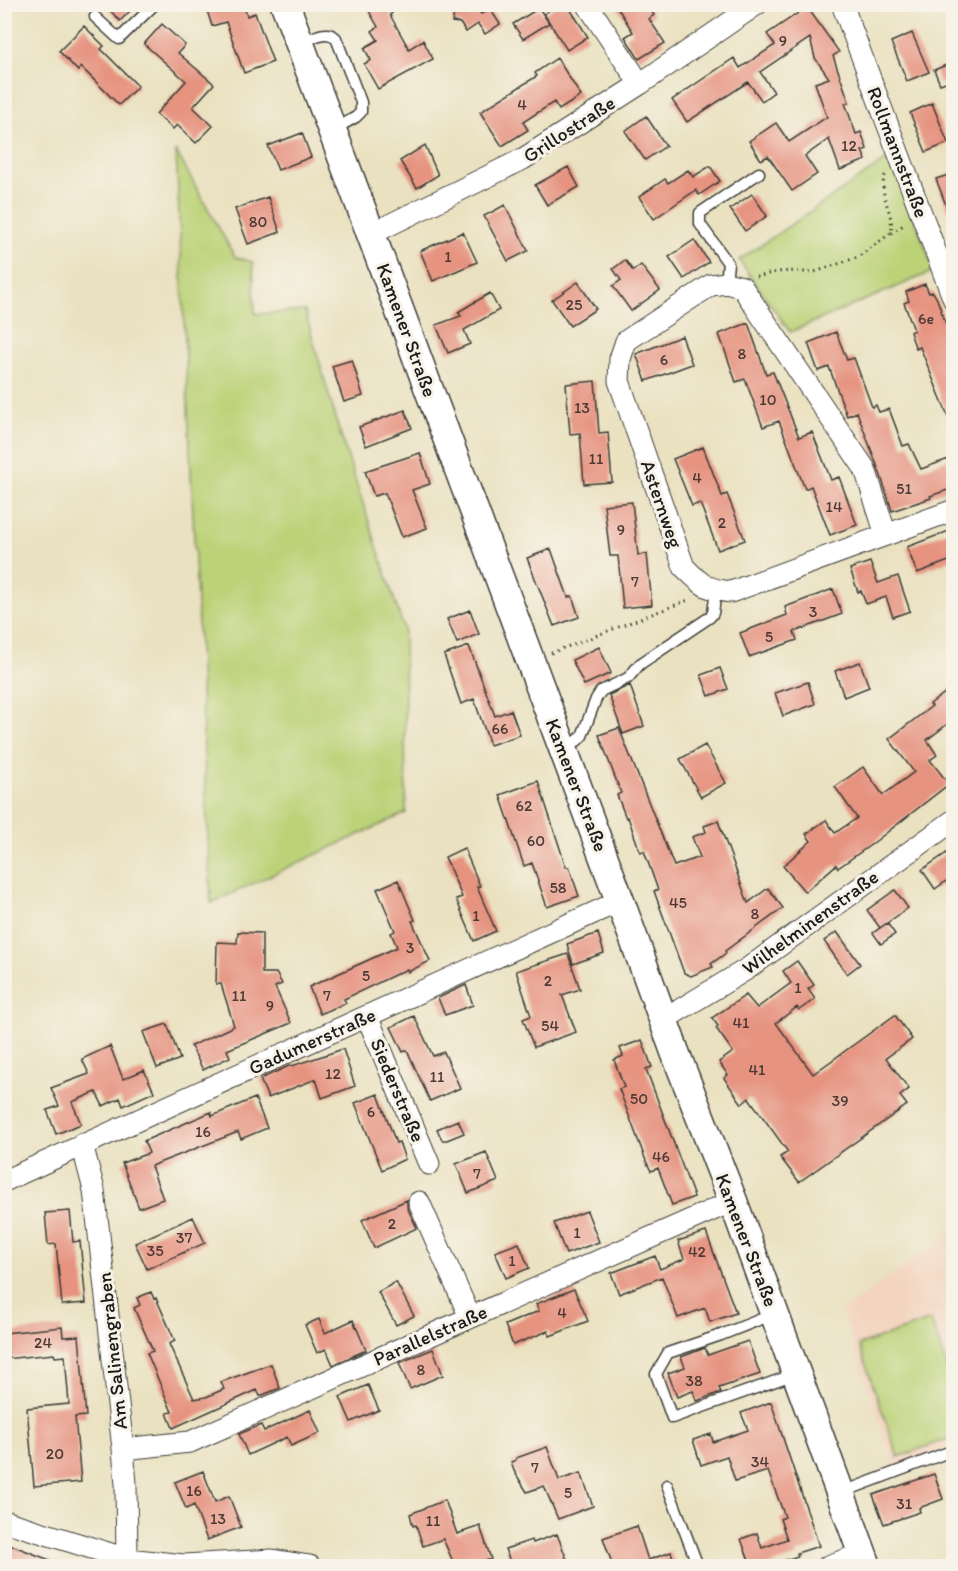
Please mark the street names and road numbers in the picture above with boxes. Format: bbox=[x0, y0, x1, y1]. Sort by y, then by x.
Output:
street label: Rollmannstraße bbox=[862, 83, 934, 221]
street label: Grillostraße bbox=[518, 90, 620, 168]
street label: Kamener Straße bbox=[372, 260, 442, 400]
street label: Asternweg bbox=[636, 457, 688, 552]
street label: Kamener Straße bbox=[541, 715, 613, 855]
street label: Wilhelminenstraße bbox=[737, 864, 883, 980]
street label: Gadumerstraße bbox=[245, 1002, 379, 1080]
street label: Siederstraße bbox=[365, 1035, 431, 1145]
street label: Kamener Straße bbox=[711, 1170, 783, 1310]
street label: Am Salinengraben bbox=[92, 1271, 132, 1431]
street label: Parallelstraße bbox=[369, 1299, 491, 1371]

